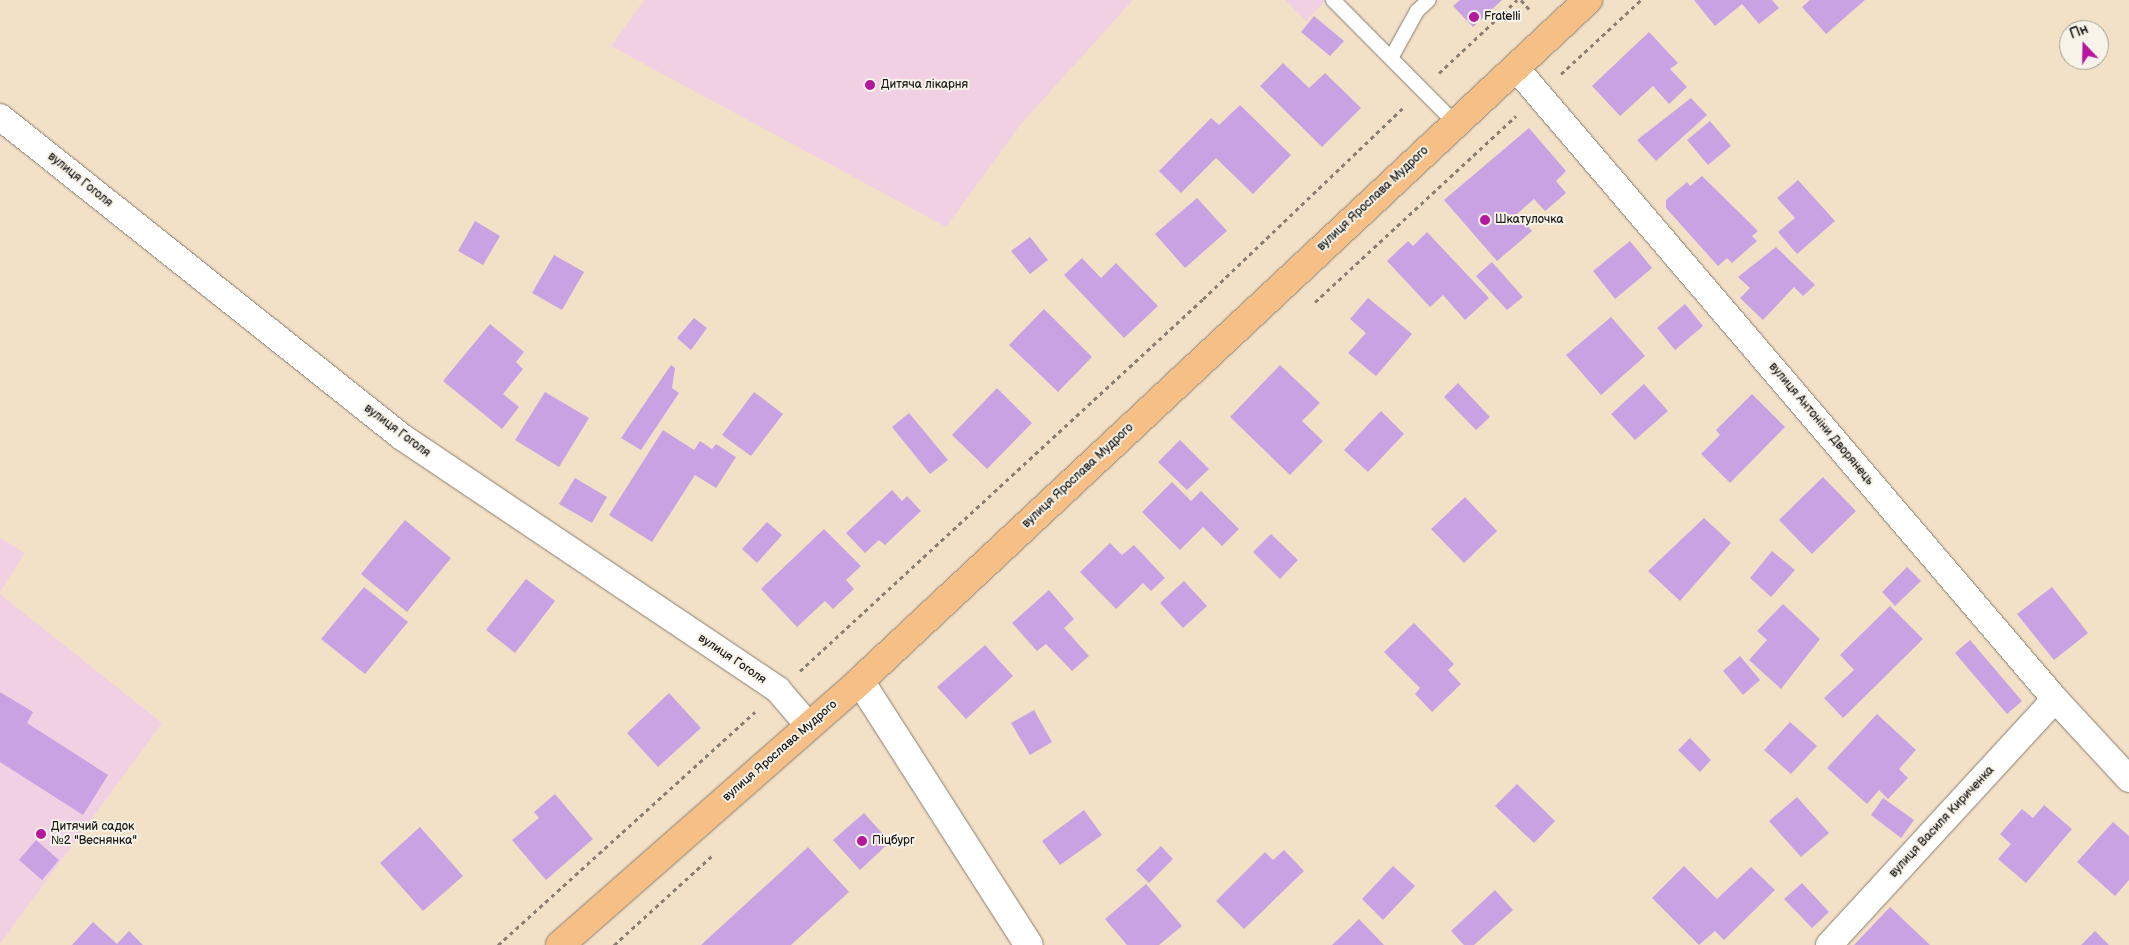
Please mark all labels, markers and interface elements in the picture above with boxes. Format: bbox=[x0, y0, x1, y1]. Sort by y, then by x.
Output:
place label: Fratelli bbox=[1484, 10, 1521, 24]
marker: Fratelli bbox=[1468, 11, 1480, 23]
north arrow bbox=[2059, 20, 2109, 70]
text: Пн bbox=[2067, 20, 2091, 43]
marker: Дитяча лікарня bbox=[863, 78, 877, 92]
place label: Дитяча лікарня bbox=[881, 78, 968, 92]
street label: вулиця Ярослава Мудрого bbox=[1314, 144, 1432, 254]
street label: вулиця Гоголя bbox=[45, 149, 115, 211]
place label: Шкатулочка bbox=[1495, 213, 1564, 227]
marker: Шкатулочка bbox=[1479, 214, 1491, 226]
street label: вулиця Антоніни Дворянець bbox=[1766, 360, 1876, 488]
street label: вулиця Гоголя bbox=[361, 401, 433, 461]
street label: вулиця Ярослава Мудрого bbox=[1019, 421, 1137, 531]
street label: вулиця Гоголя bbox=[695, 631, 769, 687]
street label: вулиця Ярослава Мудрого bbox=[720, 697, 840, 805]
street label: вулиця Василя Кириченка bbox=[1887, 763, 1997, 881]
place label: Дитячий садок №2 "Веснянка" bbox=[51, 820, 137, 848]
marker: Дитячий садок №2 "Веснянка" bbox=[35, 828, 47, 840]
place label: Піцбург bbox=[872, 834, 915, 848]
marker: Піцбург bbox=[856, 835, 868, 847]

